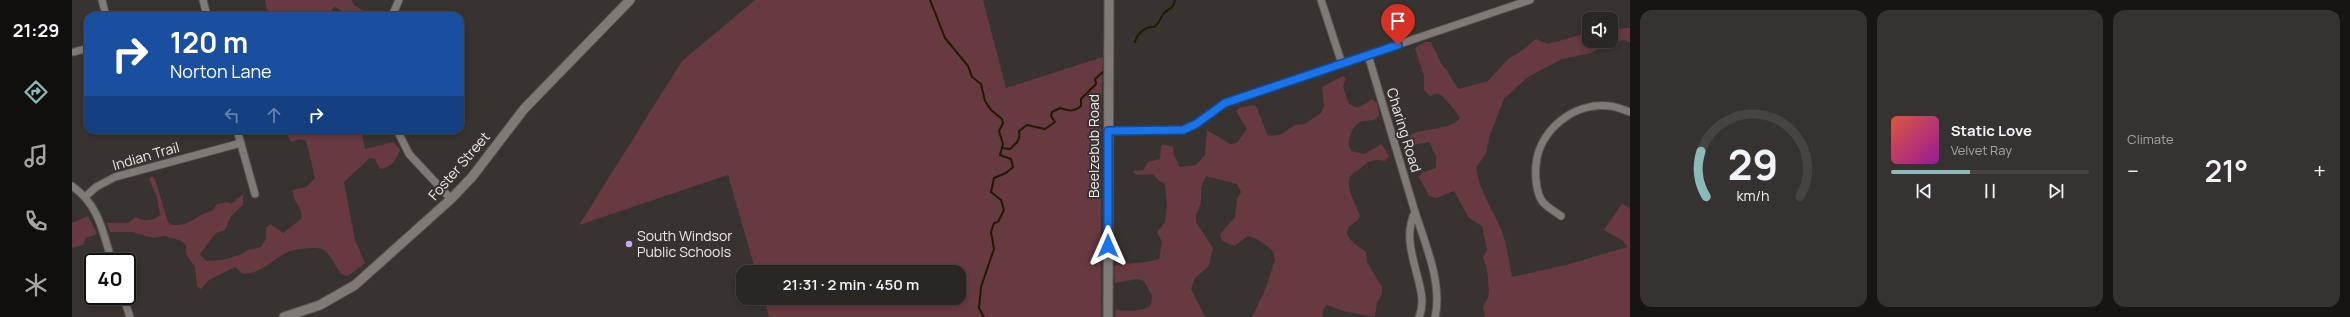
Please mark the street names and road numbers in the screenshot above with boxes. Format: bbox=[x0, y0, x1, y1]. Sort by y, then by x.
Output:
street label: Charing Road bbox=[1383, 85, 1426, 174]
street label: Beelzebub Road bbox=[1084, 94, 1103, 198]
street label: Foster Street bbox=[424, 127, 494, 204]
street label: Indian Trail bbox=[110, 137, 182, 174]

